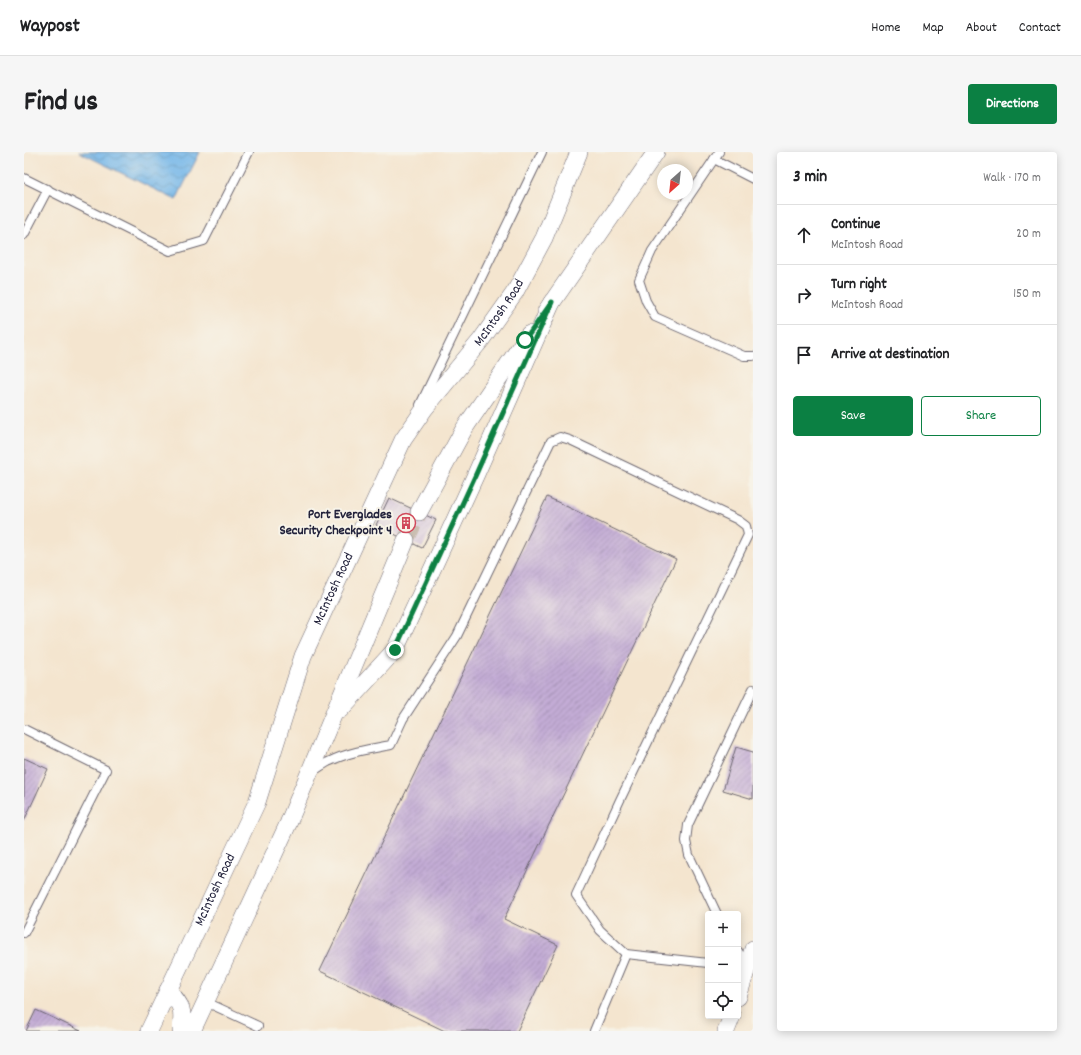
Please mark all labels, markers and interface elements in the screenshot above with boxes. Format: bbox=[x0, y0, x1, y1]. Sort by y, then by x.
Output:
text: Waypost bbox=[20, 14, 80, 41]
text: Home bbox=[871, 18, 900, 38]
text: Map bbox=[922, 18, 944, 38]
text: About bbox=[966, 18, 997, 38]
text: Contact bbox=[1019, 18, 1061, 38]
text: Find us bbox=[24, 84, 98, 124]
button: Directions bbox=[968, 84, 1057, 124]
north arrow bbox=[657, 164, 693, 200]
text: 3 min bbox=[793, 166, 827, 190]
text: Walk · 170 m bbox=[983, 169, 1041, 188]
text: Continue bbox=[831, 214, 880, 236]
icon: ahead bbox=[793, 224, 815, 246]
text: 20 m bbox=[1016, 225, 1041, 244]
text: McIntosh Road bbox=[831, 236, 903, 255]
text: Turn right bbox=[831, 274, 887, 296]
street label: McIntosh Road bbox=[469, 276, 530, 351]
icon: right bbox=[793, 284, 815, 306]
text: 150 m bbox=[1013, 285, 1041, 304]
text: McIntosh Road bbox=[831, 296, 903, 315]
route start bbox=[516, 331, 534, 349]
icon: arrive bbox=[793, 344, 815, 366]
text: Arrive at destination bbox=[831, 344, 949, 366]
button: Save bbox=[793, 396, 913, 436]
button: Share bbox=[921, 396, 1041, 436]
place label: Port Everglades Security Checkpoint 4 bbox=[279, 505, 392, 541]
building icon: Port Everglades Security Checkpoint 4 bbox=[395, 512, 417, 534]
street label: McIntosh Road bbox=[309, 550, 359, 629]
route end bbox=[386, 641, 404, 659]
street label: McIntosh Road bbox=[190, 850, 241, 929]
map controls bbox=[705, 911, 741, 1019]
button: + bbox=[705, 911, 741, 947]
button: − bbox=[705, 947, 741, 983]
button: locate bbox=[705, 983, 741, 1019]

